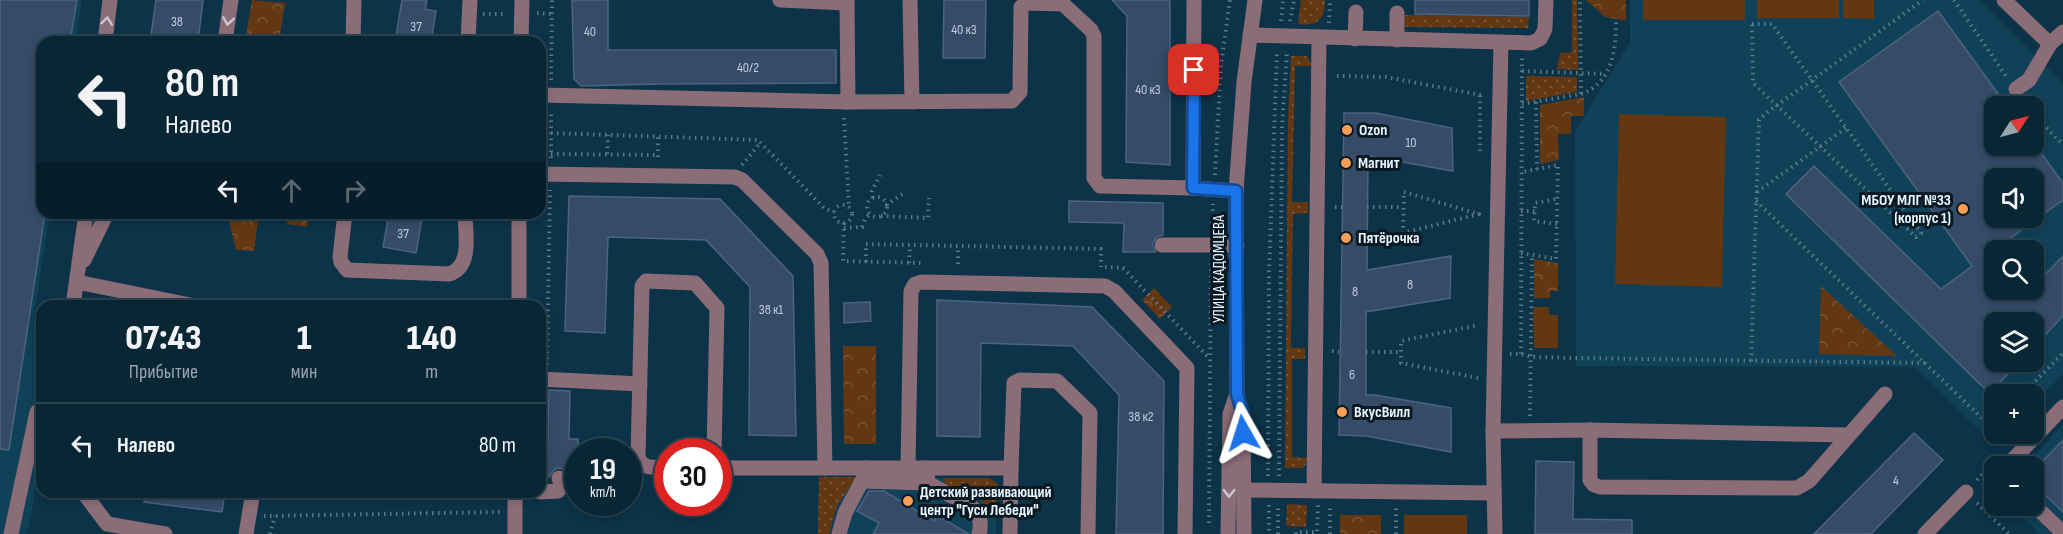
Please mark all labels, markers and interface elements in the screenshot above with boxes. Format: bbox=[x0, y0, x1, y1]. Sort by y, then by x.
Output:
house number: 38 bbox=[171, 13, 183, 30]
one-way arrow bbox=[100, 16, 113, 26]
one-way arrow bbox=[222, 16, 235, 26]
house number: 37 bbox=[410, 18, 422, 35]
house number: 40 к3 bbox=[951, 21, 977, 38]
house number: 40 bbox=[584, 23, 596, 40]
pin bbox=[1168, 44, 1219, 95]
icon: arrive bbox=[1177, 53, 1210, 86]
text: 80 m bbox=[165, 58, 239, 109]
house number: 40/2 bbox=[737, 59, 759, 76]
icon: left bbox=[66, 60, 144, 138]
house number: 40 к3 bbox=[1135, 81, 1161, 98]
north arrow bbox=[1984, 96, 2044, 156]
map controls bbox=[1984, 96, 2044, 516]
text: Налево bbox=[165, 109, 232, 141]
place label: Ozon bbox=[1359, 121, 1387, 140]
marker: Ozon bbox=[1340, 123, 1354, 137]
house number: 10 bbox=[1405, 134, 1417, 151]
place label: Магнит bbox=[1358, 154, 1400, 173]
marker: Магнит bbox=[1339, 156, 1353, 170]
button: sound bbox=[1984, 168, 2044, 228]
icon: left bbox=[212, 174, 245, 207]
icon: ahead bbox=[275, 174, 308, 207]
icon: right bbox=[338, 174, 371, 207]
place label: МБОУ МЛГ №33 (корпус 1) bbox=[1861, 191, 1951, 228]
marker: МБОУ МЛГ №33 (корпус 1) bbox=[1956, 202, 1970, 216]
street label: УЛИЦА КАДОМЦЕВА bbox=[1210, 215, 1229, 323]
house number: 37 bbox=[397, 225, 409, 242]
place label: Пятёрочка bbox=[1358, 229, 1420, 248]
marker: Пятёрочка bbox=[1339, 231, 1353, 245]
button: search bbox=[1984, 240, 2044, 300]
house number: 8 bbox=[1407, 276, 1413, 293]
house number: 8 bbox=[1352, 283, 1358, 300]
house number: 38 к1 bbox=[759, 301, 783, 318]
button: layers bbox=[1984, 312, 2044, 372]
text: 07:43 bbox=[125, 317, 202, 360]
text: 1 bbox=[297, 317, 311, 360]
text: 140 bbox=[406, 317, 457, 360]
text: Прибытие bbox=[129, 360, 198, 384]
text: мин bbox=[291, 360, 317, 384]
text: m bbox=[425, 360, 438, 384]
house number: 6 bbox=[1349, 366, 1355, 383]
button: + bbox=[1984, 384, 2044, 444]
position arrow bbox=[1211, 401, 1275, 465]
place label: ВкусВилл bbox=[1354, 403, 1410, 422]
marker: ВкусВилл bbox=[1335, 405, 1349, 419]
house number: 38 к2 bbox=[1128, 408, 1154, 425]
icon: left bbox=[66, 429, 99, 462]
text: Налево bbox=[117, 432, 175, 459]
text: 80 m bbox=[479, 432, 516, 459]
speed limit sign: 30 bbox=[654, 438, 732, 516]
text: 19 bbox=[590, 452, 616, 488]
button: − bbox=[1984, 456, 2044, 516]
house number: 4 bbox=[1893, 472, 1899, 489]
text: km/h bbox=[590, 483, 616, 502]
place label: Детский развивающий центр "Гуси Лебеди" bbox=[920, 483, 1052, 520]
one-way arrow bbox=[1223, 489, 1235, 498]
marker: Детский развивающий центр "Гуси Лебеди" bbox=[901, 494, 915, 508]

